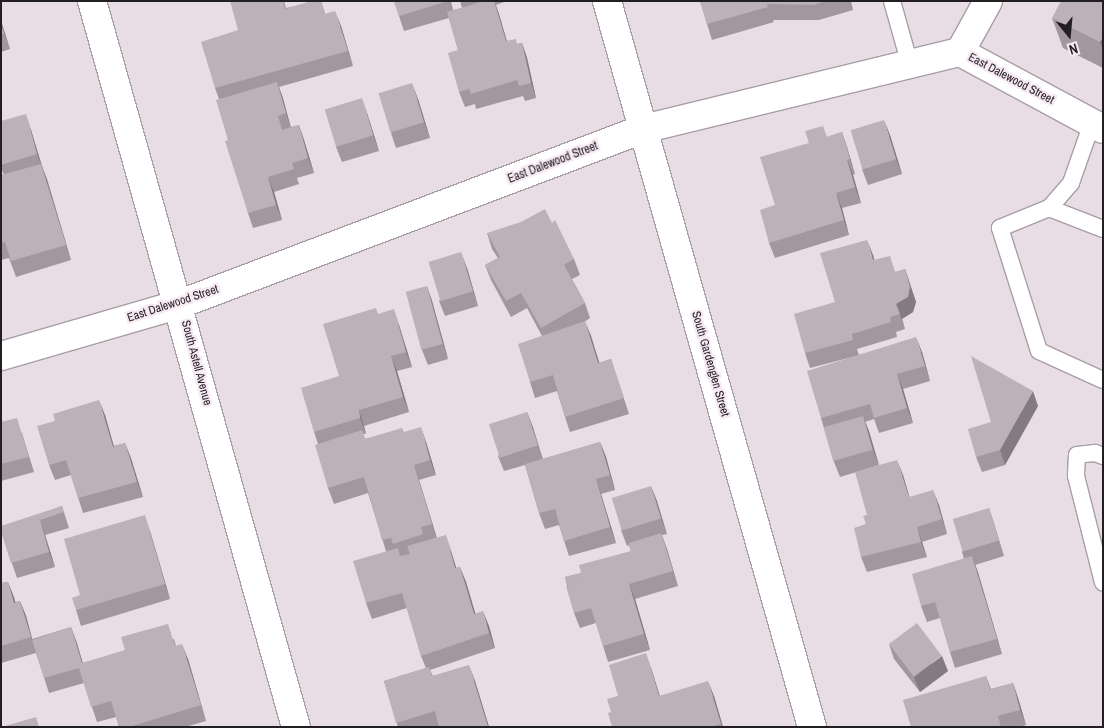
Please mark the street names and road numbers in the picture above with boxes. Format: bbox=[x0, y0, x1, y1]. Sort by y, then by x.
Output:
street label: East Dalewood Street bbox=[966, 50, 1056, 108]
street label: East Dalewood Street bbox=[506, 139, 600, 187]
street label: East Dalewood Street bbox=[126, 282, 220, 326]
street label: South Gardenglen Street bbox=[688, 310, 732, 418]
street label: South Astell Avenue bbox=[178, 318, 214, 408]

